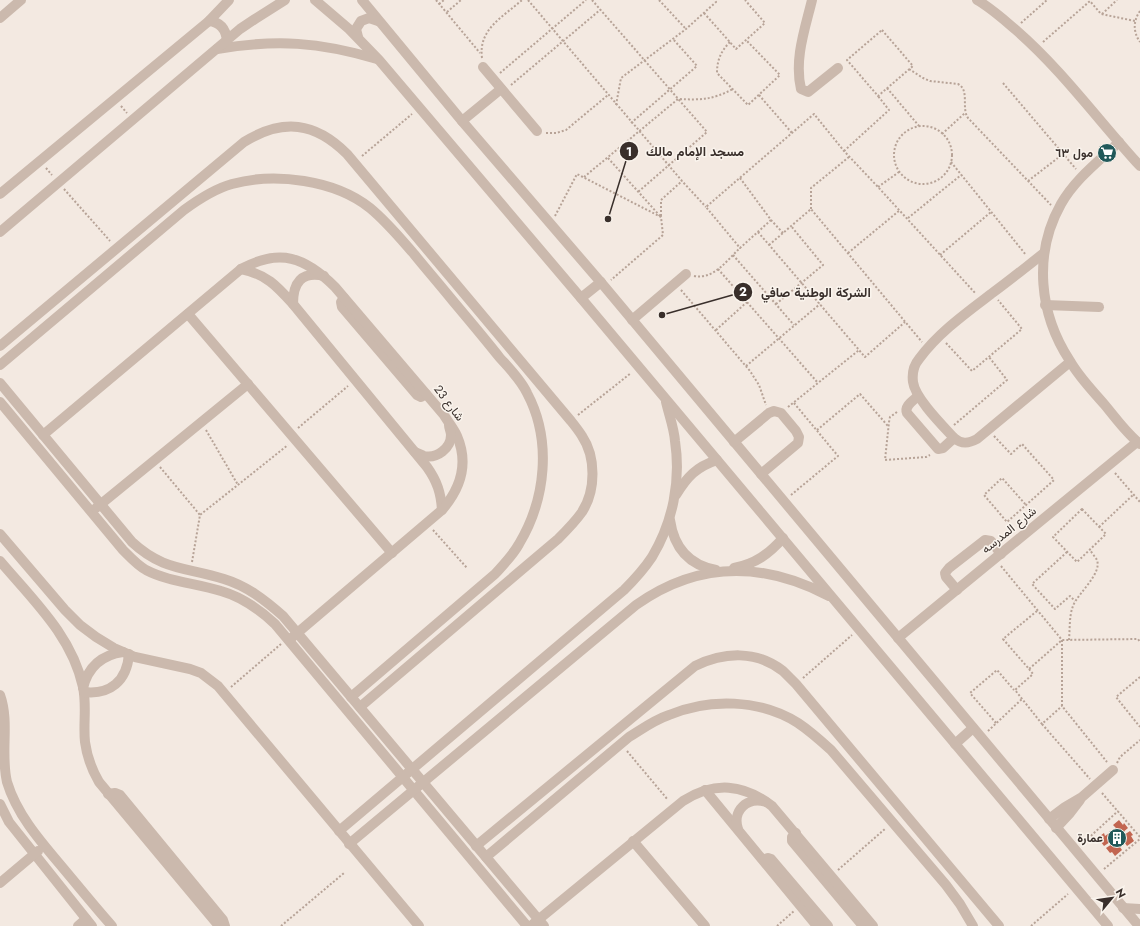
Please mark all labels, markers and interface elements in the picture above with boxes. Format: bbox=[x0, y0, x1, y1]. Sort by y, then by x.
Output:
callout: مسجد الإمام مالك bbox=[619, 139, 752, 164]
text: مسجد الإمام مالك bbox=[646, 142, 744, 161]
supermarket icon: مول ٦٣ bbox=[1096, 142, 1118, 164]
text: 1 bbox=[626, 143, 632, 161]
place label: مول ٦٣ bbox=[1055, 144, 1093, 162]
callout: الشركة الوطنية صافي bbox=[733, 280, 878, 305]
text: 2 bbox=[739, 283, 747, 301]
text: الشركة الوطنية صافي bbox=[761, 283, 871, 303]
street label: شارع 23 bbox=[429, 381, 469, 425]
street label: شارع المدرسه bbox=[978, 502, 1040, 558]
building icon: عمارة bbox=[1106, 827, 1128, 849]
place label: عمارة bbox=[1077, 829, 1103, 847]
north arrow bbox=[1092, 878, 1132, 918]
text: N bbox=[1112, 885, 1130, 901]

